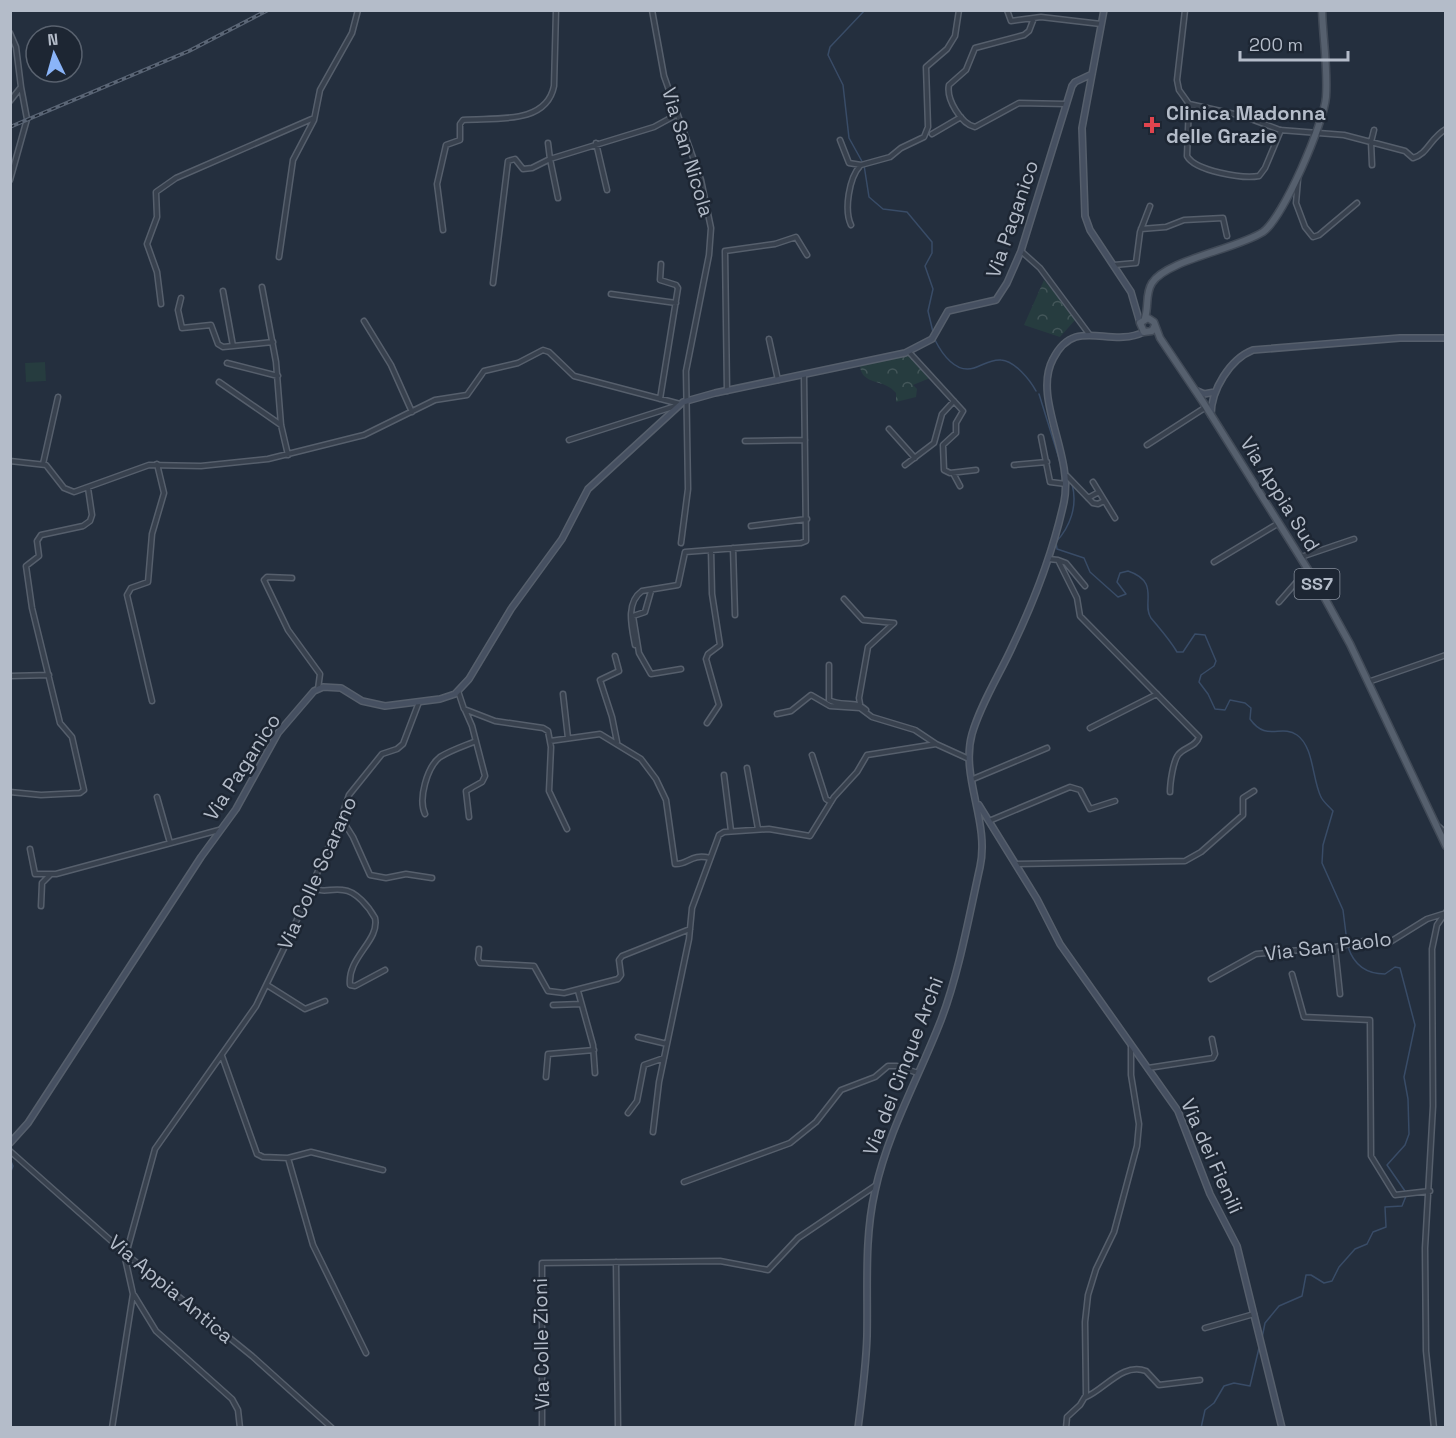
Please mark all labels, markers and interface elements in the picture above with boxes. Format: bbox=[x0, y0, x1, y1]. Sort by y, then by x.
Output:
north arrow bbox=[24, 24, 84, 84]
scale bar bbox=[1240, 24, 1348, 62]
text: N bbox=[46, 29, 59, 50]
text: 200 m bbox=[1249, 33, 1303, 56]
street label: Via San Nicola bbox=[656, 84, 720, 220]
place label: Clinica Madonna delle Grazie bbox=[1166, 100, 1326, 149]
marker: Clinica Madonna delle Grazie bbox=[1143, 116, 1161, 134]
street label: Via Paganico bbox=[980, 157, 1044, 281]
street label: Via Appia Sud bbox=[1234, 432, 1326, 556]
road number: SS7 bbox=[1294, 569, 1340, 599]
street label: Via Paganico bbox=[198, 708, 286, 826]
street label: Via Colle Scarano bbox=[272, 792, 362, 954]
street label: Via San Paolo bbox=[1263, 925, 1393, 967]
street label: Via dei Cinque Archi bbox=[857, 973, 949, 1159]
street label: Via dei Fienili bbox=[1175, 1094, 1249, 1218]
street label: Via Appia Antica bbox=[103, 1229, 239, 1349]
street label: Via Colle Zioni bbox=[527, 1278, 555, 1410]

